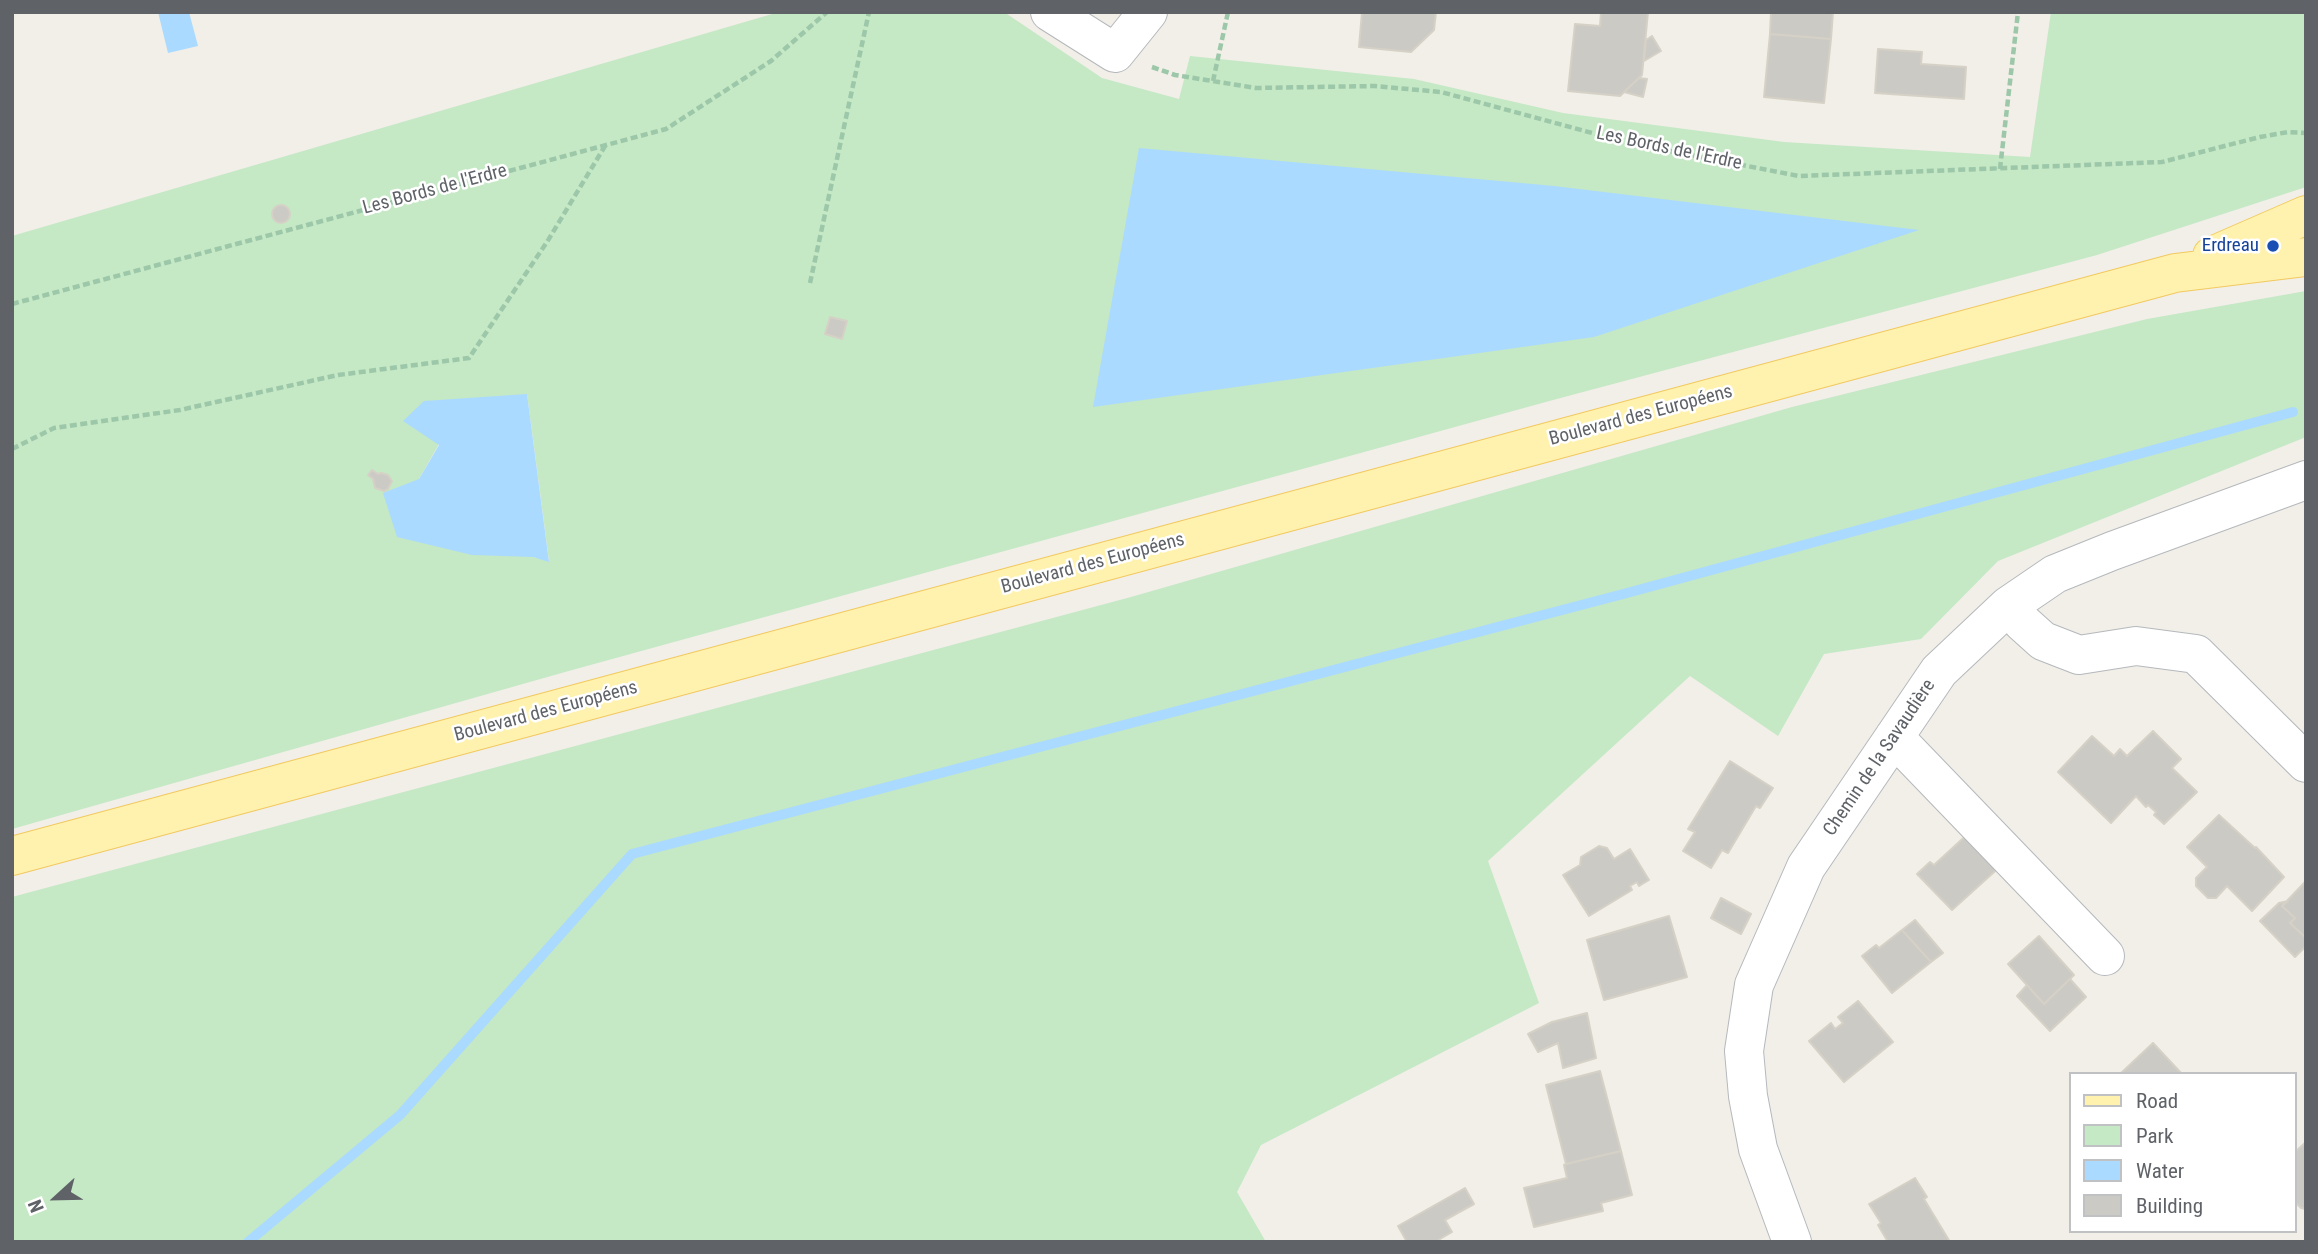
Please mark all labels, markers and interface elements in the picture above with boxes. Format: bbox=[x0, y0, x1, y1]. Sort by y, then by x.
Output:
street label: Les Bords de l'Erdre bbox=[1594, 122, 1744, 176]
street label: Les Bords de l'Erdre bbox=[360, 160, 510, 220]
place label: Erdreau bbox=[2202, 235, 2259, 257]
marker: Erdreau bbox=[2265, 238, 2281, 254]
street label: Boulevard des Européens bbox=[1547, 381, 1735, 451]
street label: Boulevard des Européens bbox=[999, 529, 1187, 599]
street label: Chemin de la Savaudière bbox=[1819, 675, 1941, 841]
street label: Boulevard des Européens bbox=[452, 677, 640, 747]
legend bbox=[2070, 1072, 2297, 1233]
text: Road bbox=[2136, 1089, 2178, 1113]
text: Park bbox=[2136, 1124, 2173, 1148]
text: Water bbox=[2136, 1159, 2184, 1183]
north arrow bbox=[21, 1163, 91, 1233]
text: Building bbox=[2136, 1194, 2203, 1218]
text: N bbox=[23, 1196, 49, 1216]

